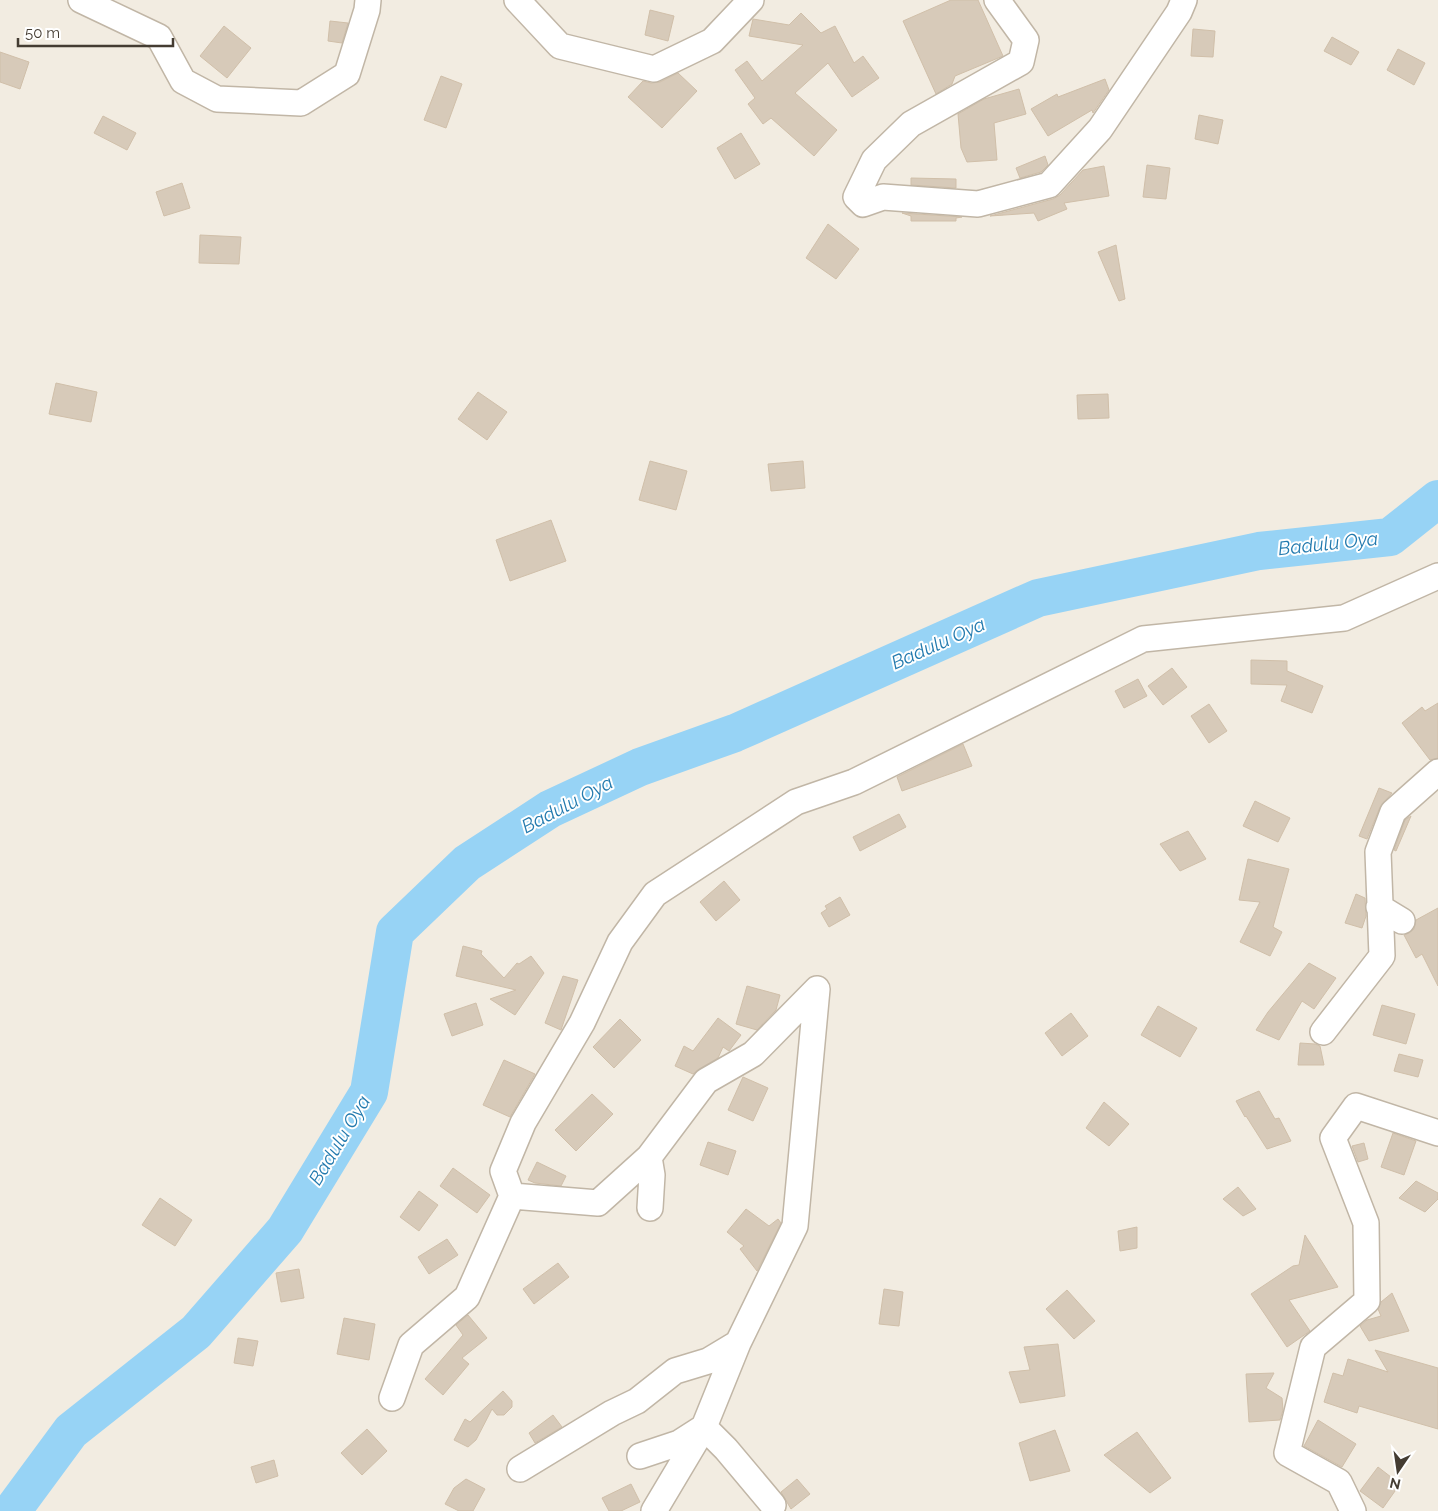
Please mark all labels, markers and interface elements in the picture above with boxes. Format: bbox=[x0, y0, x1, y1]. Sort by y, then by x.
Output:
scale bar bbox=[18, 15, 172, 47]
text: 50 m bbox=[25, 24, 60, 42]
water label: Badulu Oya bbox=[1277, 527, 1379, 559]
water label: Badulu Oya bbox=[888, 613, 988, 673]
water label: Badulu Oya bbox=[518, 771, 616, 837]
water label: Badulu Oya bbox=[304, 1091, 374, 1189]
north arrow bbox=[1373, 1446, 1423, 1496]
text: N bbox=[1388, 1475, 1402, 1493]

